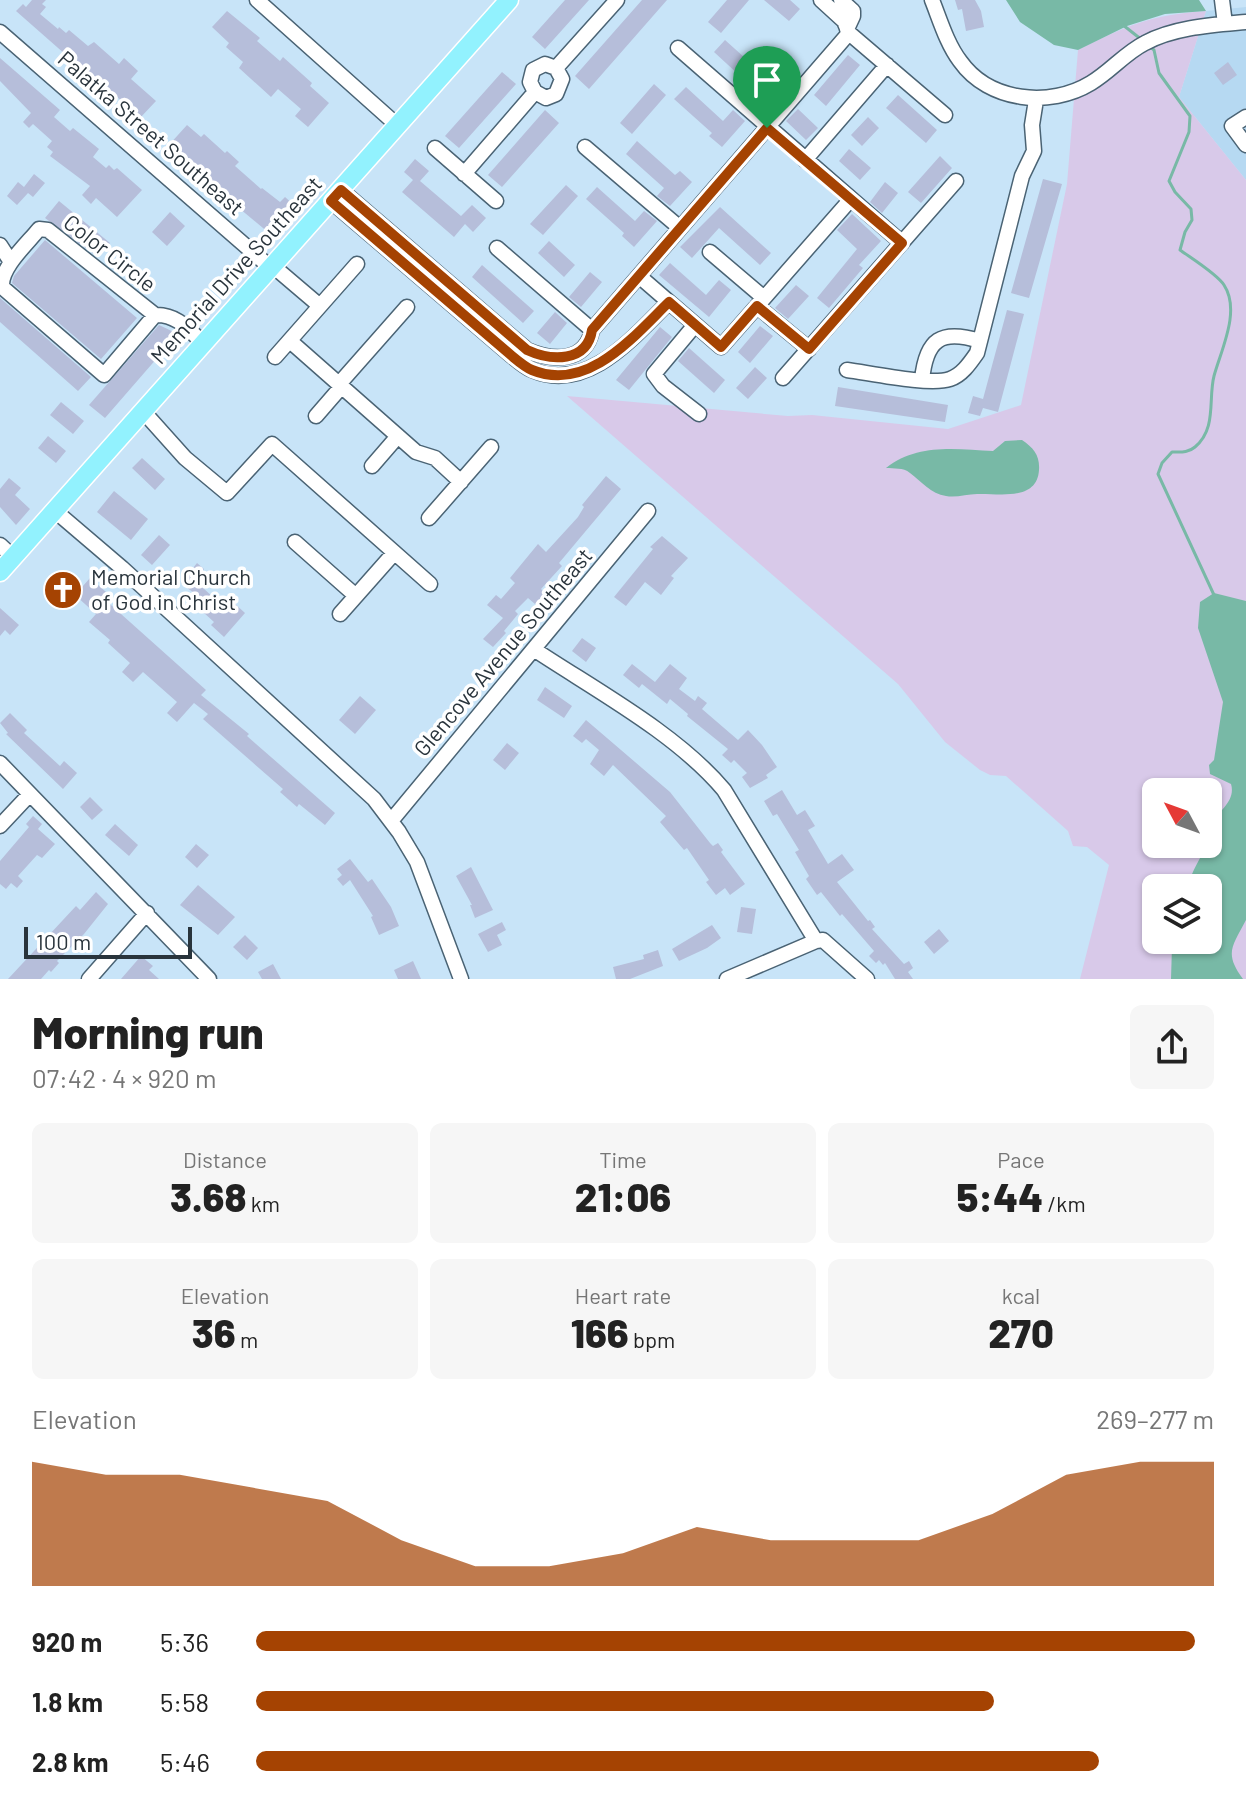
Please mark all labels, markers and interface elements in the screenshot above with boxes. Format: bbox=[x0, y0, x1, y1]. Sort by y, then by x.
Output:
street label: Palatka Street Southeast bbox=[54, 45, 250, 220]
pin bbox=[733, 46, 801, 128]
icon: arrive bbox=[745, 58, 789, 102]
street label: Memorial Drive Southeast bbox=[144, 170, 326, 368]
street label: Color Circle bbox=[59, 208, 162, 296]
street label: Glencove Avenue Southeast bbox=[408, 542, 597, 761]
place label: Memorial Church of God in Christ bbox=[91, 563, 251, 614]
church icon: Memorial Church of God in Christ bbox=[42, 569, 84, 611]
north arrow bbox=[1142, 778, 1222, 858]
map controls bbox=[1142, 778, 1222, 954]
button: layers bbox=[1142, 874, 1222, 954]
scale bar bbox=[24, 923, 192, 959]
text: 100 m bbox=[36, 928, 91, 954]
text: Morning run bbox=[32, 1005, 264, 1058]
button: share bbox=[1130, 1005, 1214, 1089]
text: 07:42 · 4 × 920 m bbox=[32, 1062, 217, 1093]
text: Distance bbox=[183, 1146, 267, 1172]
text: Time bbox=[599, 1146, 647, 1172]
text: Pace bbox=[997, 1146, 1045, 1172]
text: 3.68 bbox=[170, 1172, 246, 1220]
text: 21:06 bbox=[575, 1172, 671, 1220]
text: 5:44 bbox=[956, 1172, 1043, 1220]
text: km bbox=[246, 1190, 280, 1216]
text: /km bbox=[1043, 1190, 1086, 1216]
text: Elevation bbox=[181, 1282, 269, 1308]
text: Heart rate bbox=[575, 1282, 671, 1308]
text: kcal bbox=[1002, 1282, 1040, 1308]
text: 36 bbox=[192, 1308, 236, 1356]
text: 166 bbox=[571, 1308, 629, 1356]
text: 270 bbox=[988, 1308, 1054, 1356]
text: m bbox=[236, 1326, 258, 1352]
text: bpm bbox=[629, 1326, 675, 1352]
text: Elevation bbox=[32, 1403, 137, 1434]
text: 269–277 m bbox=[1096, 1403, 1214, 1434]
text: 920 m bbox=[32, 1626, 102, 1657]
text: 5:36 bbox=[160, 1626, 209, 1657]
text: 1.8 km bbox=[32, 1686, 103, 1717]
text: 5:58 bbox=[160, 1686, 209, 1717]
text: 2.8 km bbox=[32, 1746, 108, 1777]
text: 5:46 bbox=[160, 1746, 210, 1777]

